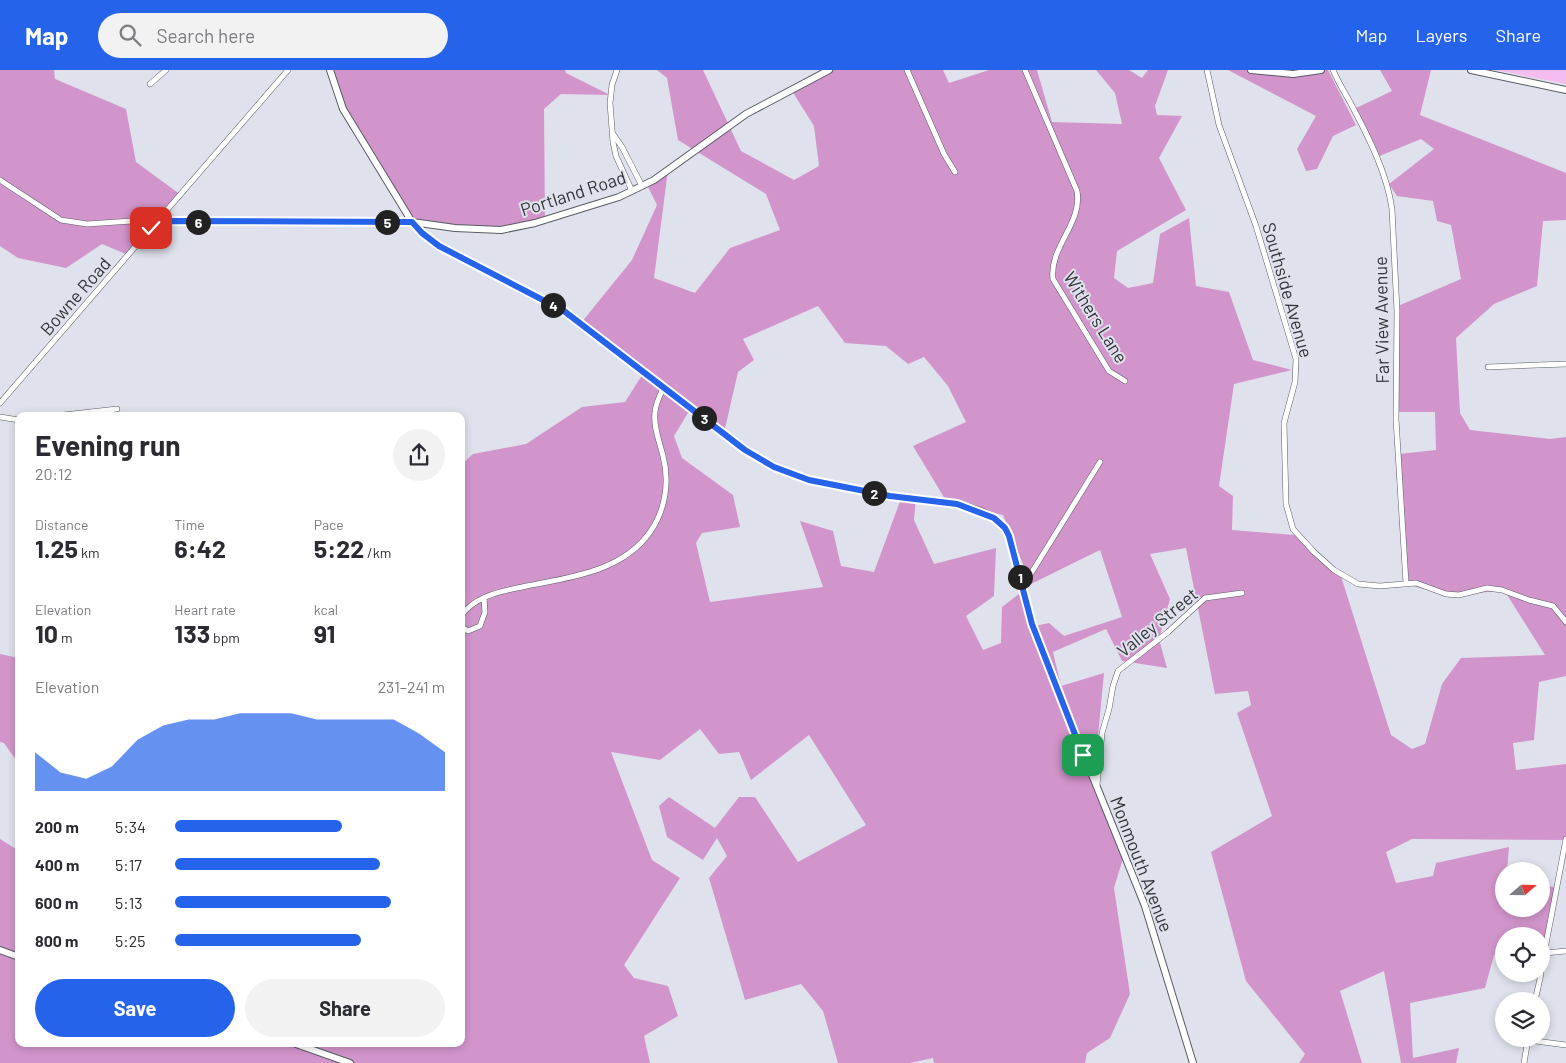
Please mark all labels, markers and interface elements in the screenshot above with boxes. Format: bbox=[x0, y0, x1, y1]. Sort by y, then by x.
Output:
search box bbox=[98, 13, 448, 58]
text: Map bbox=[25, 21, 68, 50]
icon: search bbox=[116, 21, 144, 49]
text: Search here bbox=[156, 24, 255, 47]
text: Map bbox=[1355, 24, 1387, 46]
text: Layers bbox=[1415, 24, 1468, 46]
text: Share bbox=[1496, 24, 1541, 46]
street label: Portland Road bbox=[517, 166, 629, 220]
pin bbox=[130, 207, 172, 249]
pin: 6 bbox=[186, 210, 210, 234]
pin: 5 bbox=[374, 210, 400, 234]
icon: check bbox=[137, 214, 165, 242]
text: 6 bbox=[195, 214, 202, 231]
text: 5 bbox=[384, 214, 391, 231]
street label: Southside Avenue bbox=[1258, 220, 1318, 360]
street label: Bowne Road bbox=[35, 252, 115, 340]
street label: Far View Avenue bbox=[1369, 256, 1393, 384]
street label: Withers Lane bbox=[1059, 267, 1133, 367]
pin: 4 bbox=[540, 292, 566, 318]
text: 4 bbox=[549, 297, 558, 314]
pin: 3 bbox=[692, 406, 716, 430]
text: 3 bbox=[701, 410, 708, 427]
text: Evening run bbox=[35, 428, 181, 462]
button: share bbox=[393, 429, 445, 481]
text: 20:12 bbox=[35, 464, 72, 483]
pin: 2 bbox=[862, 480, 886, 506]
text: 2 bbox=[871, 485, 878, 502]
text: Distance bbox=[35, 516, 88, 533]
text: Time bbox=[174, 516, 205, 533]
text: Pace bbox=[314, 516, 344, 533]
text: 1.25 bbox=[35, 533, 78, 563]
text: 6:42 bbox=[174, 533, 226, 563]
text: 5:22 bbox=[314, 533, 364, 563]
text: km bbox=[78, 544, 99, 561]
text: /km bbox=[364, 544, 391, 561]
pin: 1 bbox=[1008, 564, 1032, 590]
text: 1 bbox=[1018, 569, 1023, 586]
street label: Valley Street bbox=[1112, 583, 1202, 661]
text: Elevation bbox=[35, 601, 91, 618]
text: Heart rate bbox=[174, 601, 236, 618]
text: kcal bbox=[314, 601, 338, 618]
text: 10 bbox=[35, 618, 58, 648]
text: 133 bbox=[174, 618, 210, 648]
text: 91 bbox=[314, 618, 335, 648]
text: m bbox=[58, 629, 73, 646]
text: bpm bbox=[210, 629, 240, 646]
text: Elevation bbox=[35, 677, 99, 696]
text: 231–241 m bbox=[378, 677, 445, 696]
pin bbox=[1062, 734, 1104, 776]
icon: arrive bbox=[1069, 741, 1097, 769]
street label: Monmouth Avenue bbox=[1106, 793, 1178, 935]
text: 200 m bbox=[35, 817, 79, 836]
text: 5:34 bbox=[115, 817, 146, 836]
text: 400 m bbox=[35, 855, 79, 874]
text: 5:17 bbox=[115, 855, 142, 874]
north arrow bbox=[1495, 862, 1550, 918]
map controls bbox=[1495, 862, 1550, 1047]
text: 600 m bbox=[35, 893, 78, 912]
text: 5:13 bbox=[115, 893, 143, 912]
button: locate bbox=[1495, 927, 1550, 982]
text: 800 m bbox=[35, 931, 78, 950]
text: 5:25 bbox=[115, 931, 145, 950]
button: Save bbox=[35, 979, 235, 1037]
button: Share bbox=[245, 979, 445, 1037]
button: layers bbox=[1495, 992, 1550, 1047]

